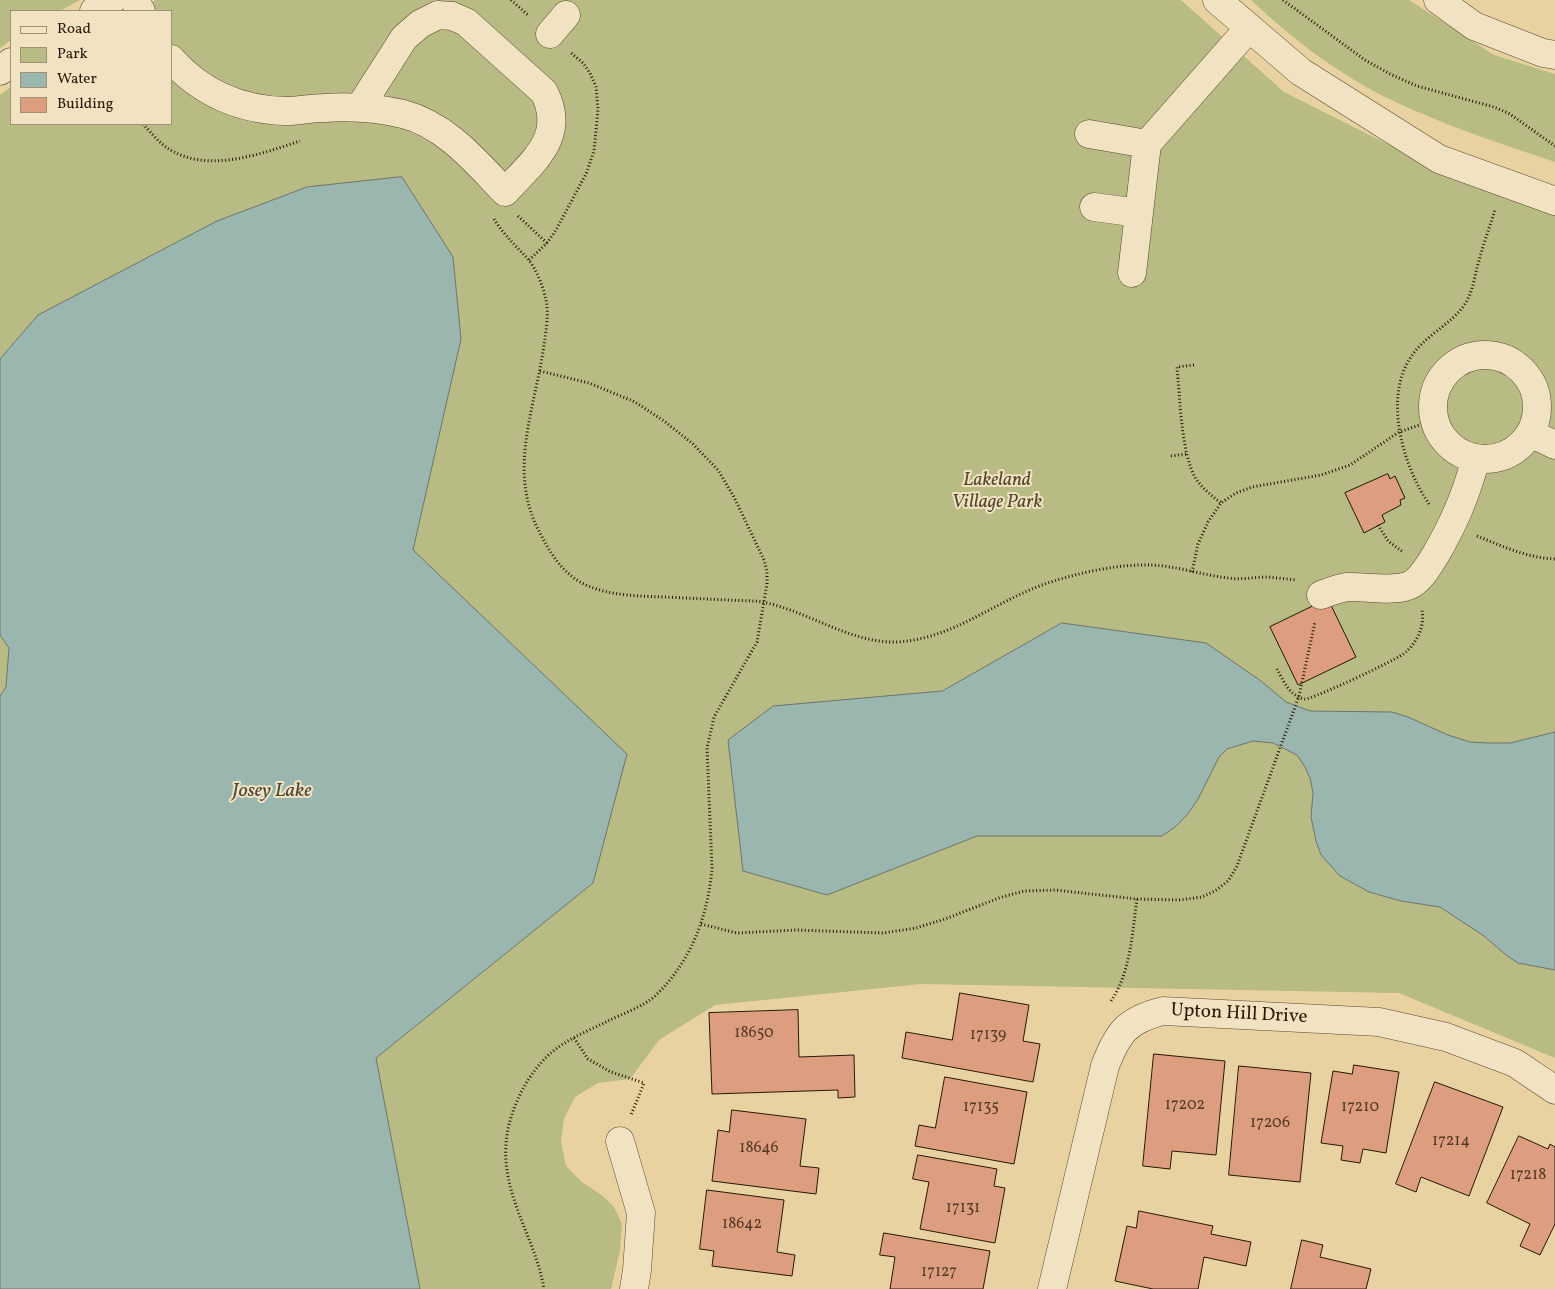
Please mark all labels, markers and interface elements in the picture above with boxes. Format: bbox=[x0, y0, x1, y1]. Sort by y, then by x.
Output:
legend bbox=[10, 10, 172, 125]
text: Road bbox=[57, 19, 91, 40]
text: Park bbox=[57, 44, 88, 65]
text: Water bbox=[57, 69, 97, 90]
text: Building bbox=[57, 94, 113, 115]
park label: Lakeland Village Park bbox=[952, 471, 1042, 515]
water label: Josey Lake bbox=[232, 780, 312, 804]
street label: Upton Hill Drive bbox=[1170, 1000, 1308, 1030]
house number: 18650 bbox=[734, 1024, 774, 1044]
house number: 17139 bbox=[970, 1026, 1006, 1046]
house number: 17202 bbox=[1165, 1096, 1205, 1116]
house number: 17135 bbox=[963, 1098, 999, 1118]
house number: 17210 bbox=[1341, 1098, 1379, 1118]
house number: 17206 bbox=[1250, 1114, 1290, 1134]
house number: 17214 bbox=[1432, 1132, 1470, 1152]
house number: 18646 bbox=[739, 1139, 779, 1159]
house number: 17218 bbox=[1510, 1166, 1546, 1186]
house number: 17131 bbox=[946, 1199, 980, 1219]
house number: 18642 bbox=[722, 1215, 762, 1235]
house number: 17127 bbox=[921, 1263, 957, 1283]

